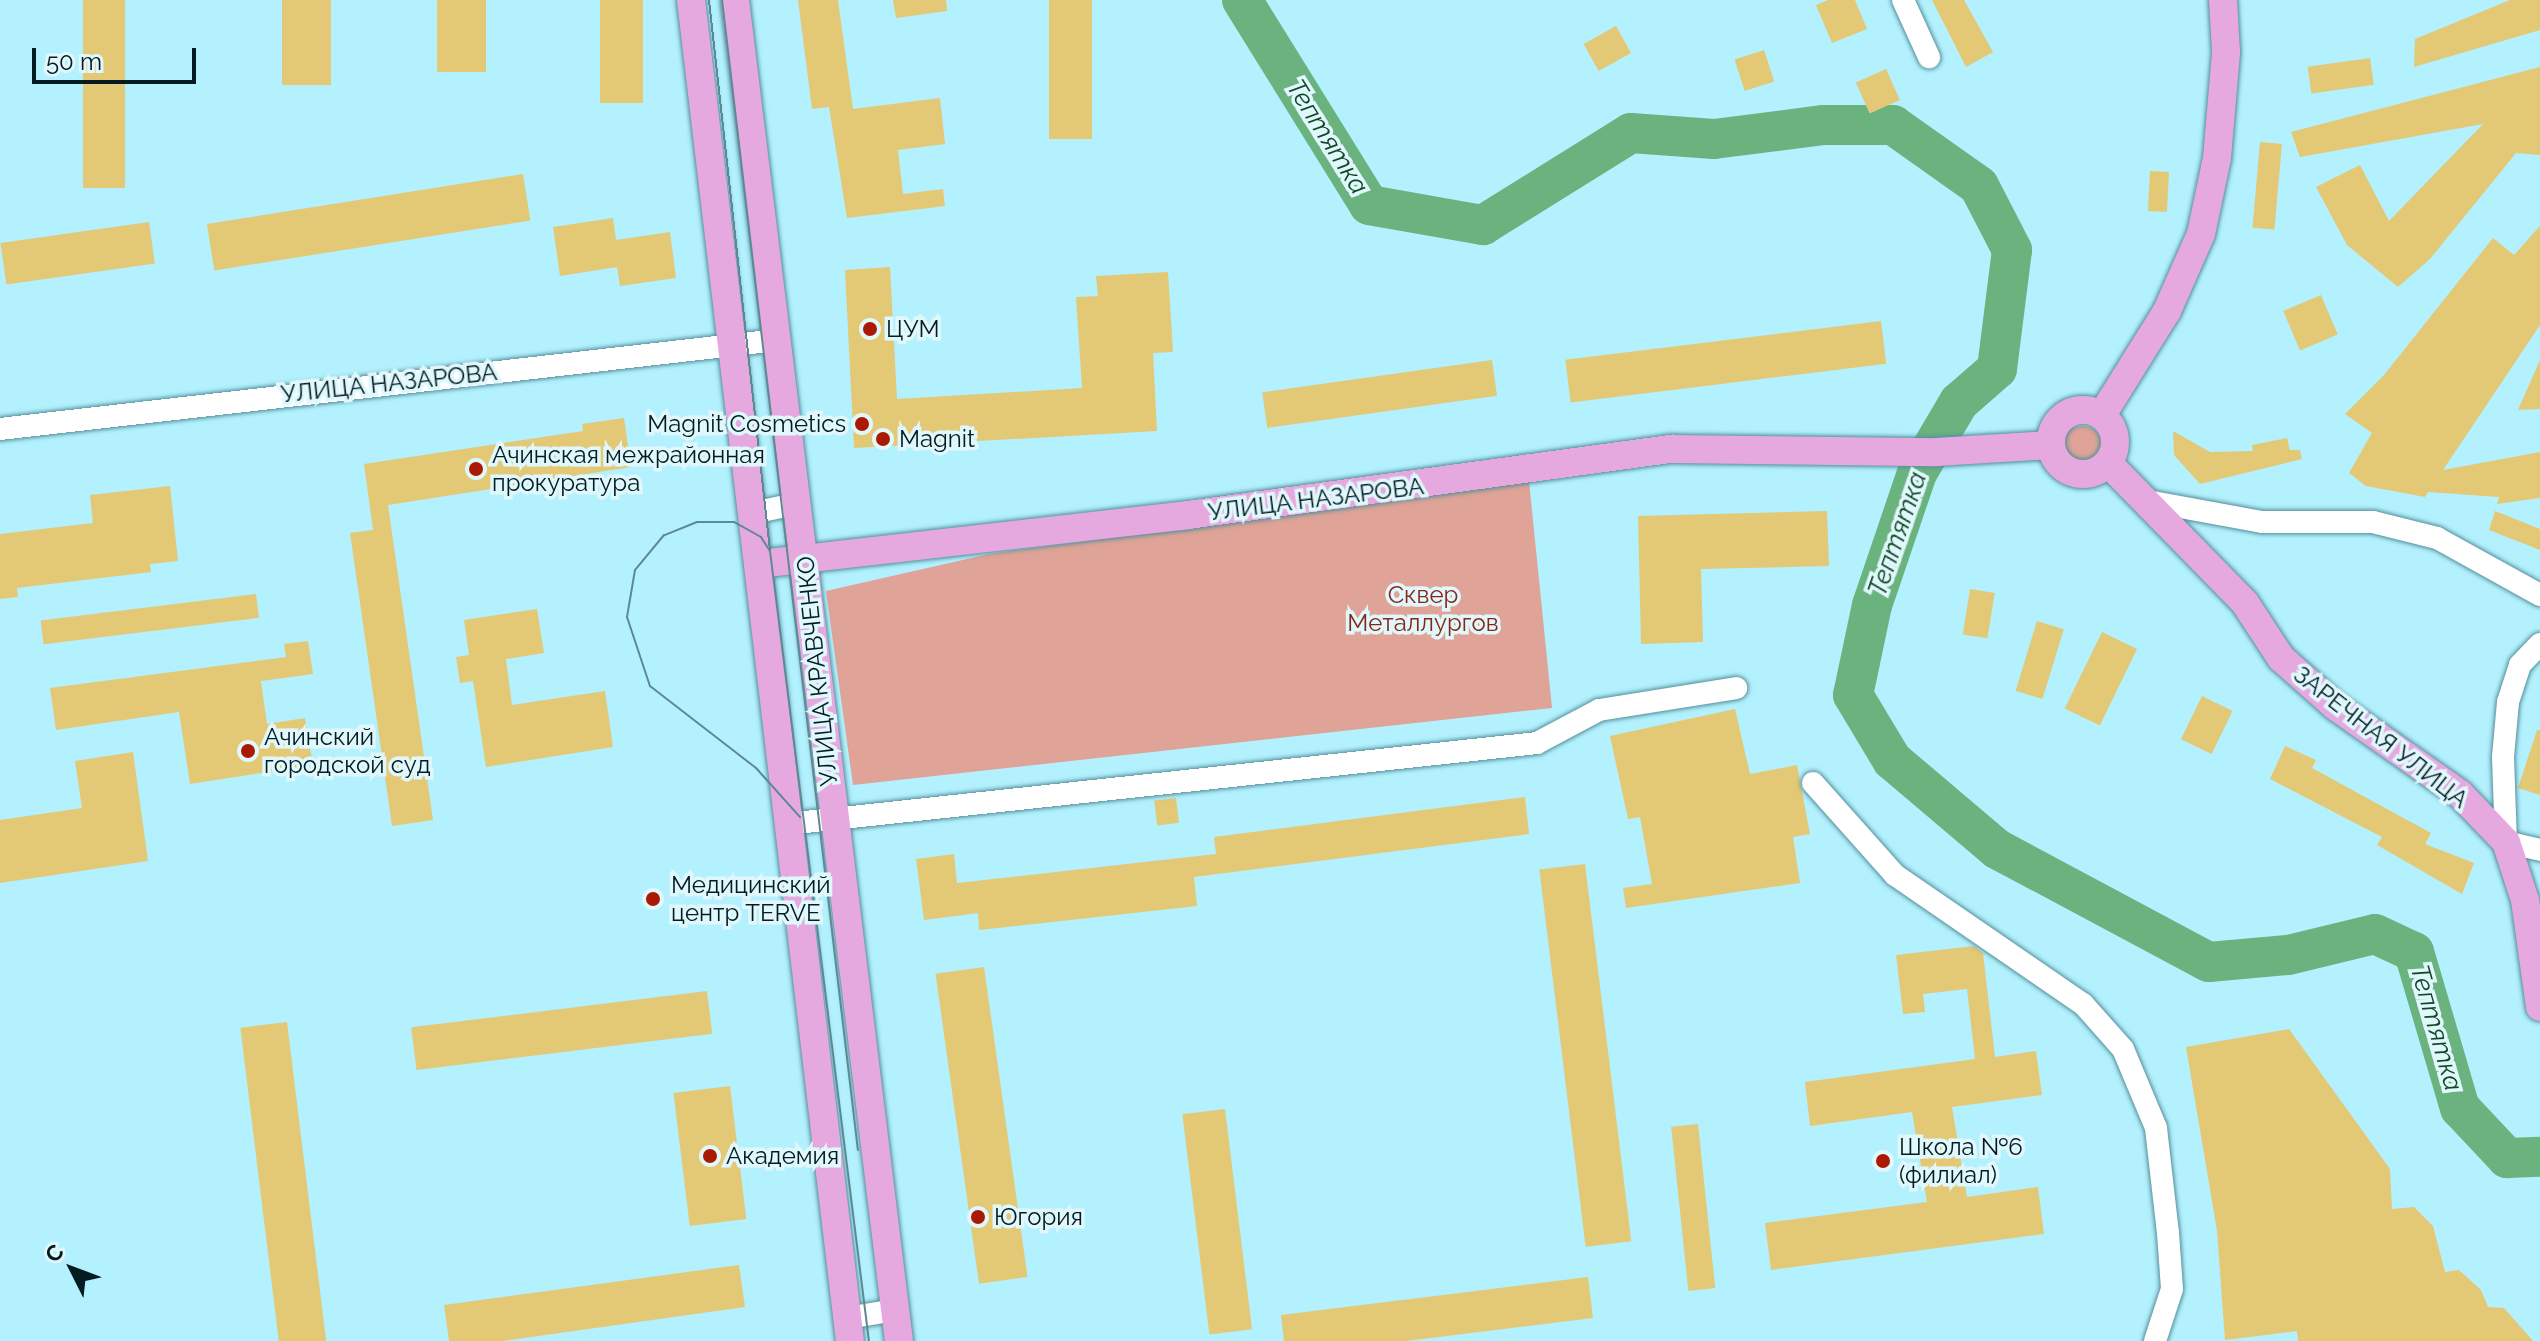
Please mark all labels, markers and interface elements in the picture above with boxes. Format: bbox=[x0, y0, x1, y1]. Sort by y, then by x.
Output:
scale bar bbox=[36, 32, 200, 82]
text: 50 m bbox=[46, 47, 102, 76]
water label: Тептятка bbox=[1279, 74, 1375, 200]
place label: ЦУМ bbox=[886, 315, 939, 343]
marker: ЦУМ bbox=[861, 320, 879, 338]
street label: УЛИЦА НАЗАРОВА bbox=[279, 357, 499, 409]
place label: Magnit Cosmetics bbox=[647, 410, 846, 438]
marker: Magnit Cosmetics bbox=[853, 415, 871, 433]
place label: Magnit bbox=[899, 425, 975, 453]
marker: Magnit bbox=[874, 430, 892, 448]
place label: Ачинская межрайонная прокуратура bbox=[492, 441, 765, 497]
marker: Ачинская межрайонная прокуратура bbox=[467, 460, 485, 478]
water label: Тептятка bbox=[1862, 468, 1934, 600]
street label: УЛИЦА НАЗАРОВА bbox=[1206, 471, 1426, 527]
street label: УЛИЦА КРАВЧЕНКО bbox=[791, 554, 843, 788]
park label: Сквер Металлургов bbox=[1347, 581, 1499, 637]
street label: ЗАРЕЧНАЯ УЛИЦА bbox=[2288, 660, 2474, 814]
place label: Ачинский городской суд bbox=[264, 723, 431, 779]
marker: Ачинский городской суд bbox=[239, 742, 257, 760]
place label: Медицинский центр TERVE bbox=[671, 871, 830, 927]
marker: Медицинский центр TERVE bbox=[642, 888, 664, 910]
water label: Тептятка bbox=[2403, 962, 2469, 1094]
place label: Школа №6 (филиал) bbox=[1899, 1133, 2023, 1189]
place label: Академия bbox=[726, 1142, 839, 1170]
marker: Академия bbox=[701, 1147, 719, 1165]
marker: Школа №6 (филиал) bbox=[1874, 1152, 1892, 1170]
place label: Югория bbox=[994, 1203, 1083, 1231]
marker: Югория bbox=[969, 1208, 987, 1226]
north arrow bbox=[32, 1229, 112, 1309]
text: С bbox=[39, 1239, 69, 1267]

